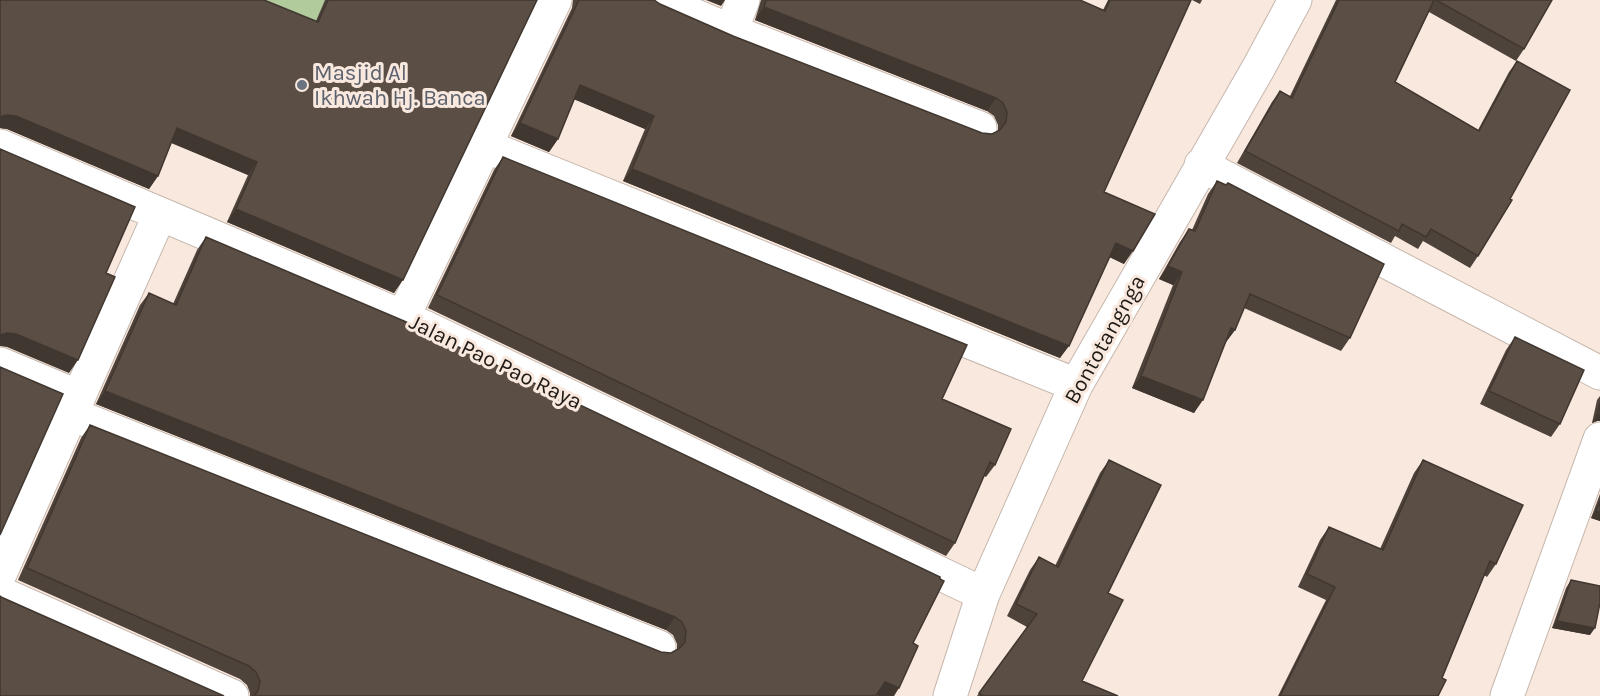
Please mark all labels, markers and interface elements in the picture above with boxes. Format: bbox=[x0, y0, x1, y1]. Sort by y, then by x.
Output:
place label: Masjid Al Ikhwah Hj. Banca bbox=[314, 60, 486, 111]
marker: Masjid Al Ikhwah Hj. Banca bbox=[295, 78, 309, 92]
street label: Bontotangnga bbox=[1059, 271, 1151, 408]
street label: Jalan Pao Pao Raya bbox=[405, 309, 586, 415]

